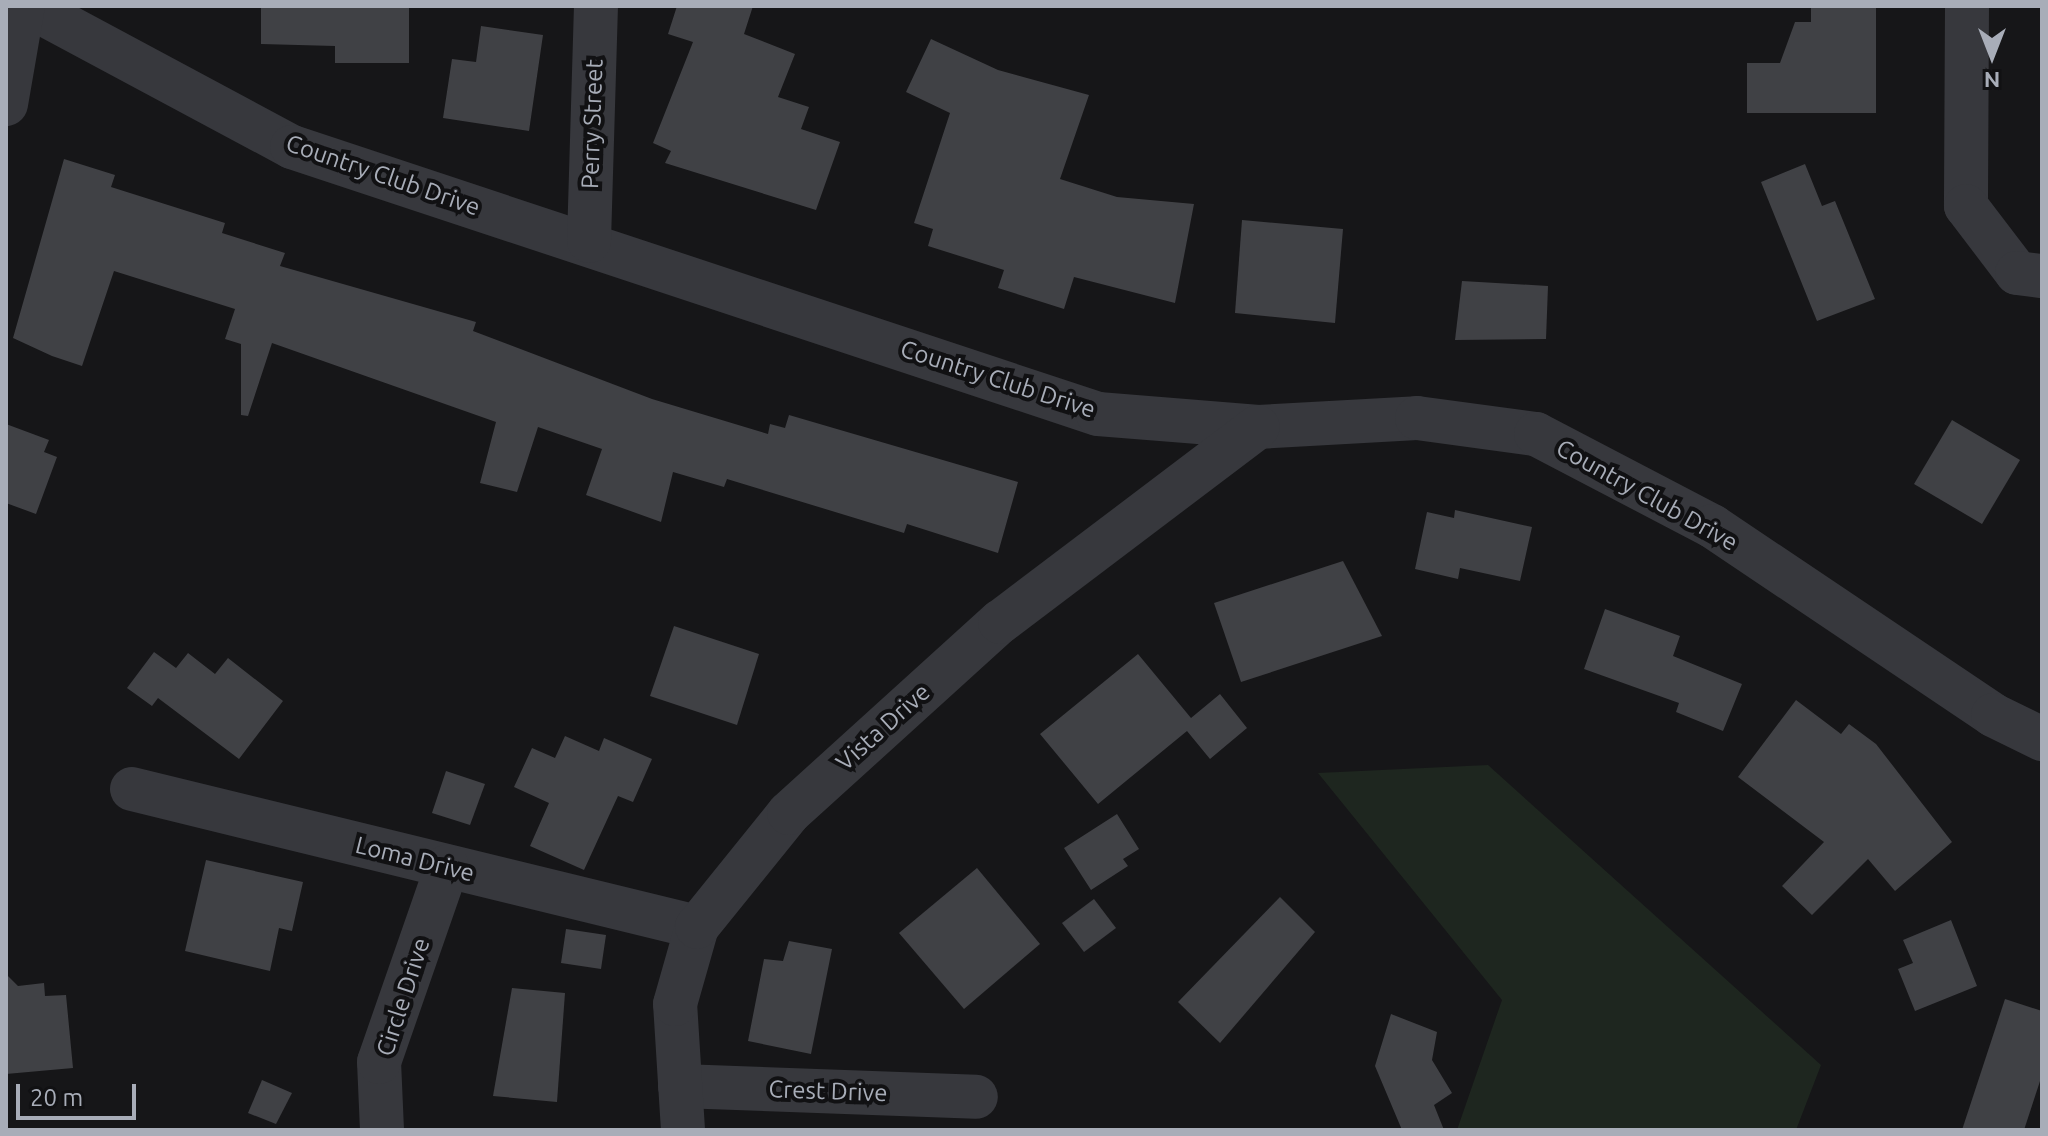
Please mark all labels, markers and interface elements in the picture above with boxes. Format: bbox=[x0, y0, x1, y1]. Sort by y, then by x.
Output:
north arrow bbox=[1952, 16, 2032, 96]
street label: Perry Street bbox=[575, 59, 609, 189]
text: N bbox=[1984, 68, 2000, 93]
street label: Country Club Drive bbox=[282, 128, 484, 222]
street label: Country Club Drive bbox=[897, 334, 1099, 424]
street label: Country Club Drive bbox=[1551, 433, 1743, 557]
street label: Vista Drive bbox=[830, 677, 936, 777]
street label: Loma Drive bbox=[353, 830, 477, 888]
street label: Circle Drive bbox=[370, 934, 436, 1060]
scale bar bbox=[20, 1068, 140, 1118]
street label: Crest Drive bbox=[768, 1075, 888, 1107]
text: 20 m bbox=[30, 1084, 83, 1111]

